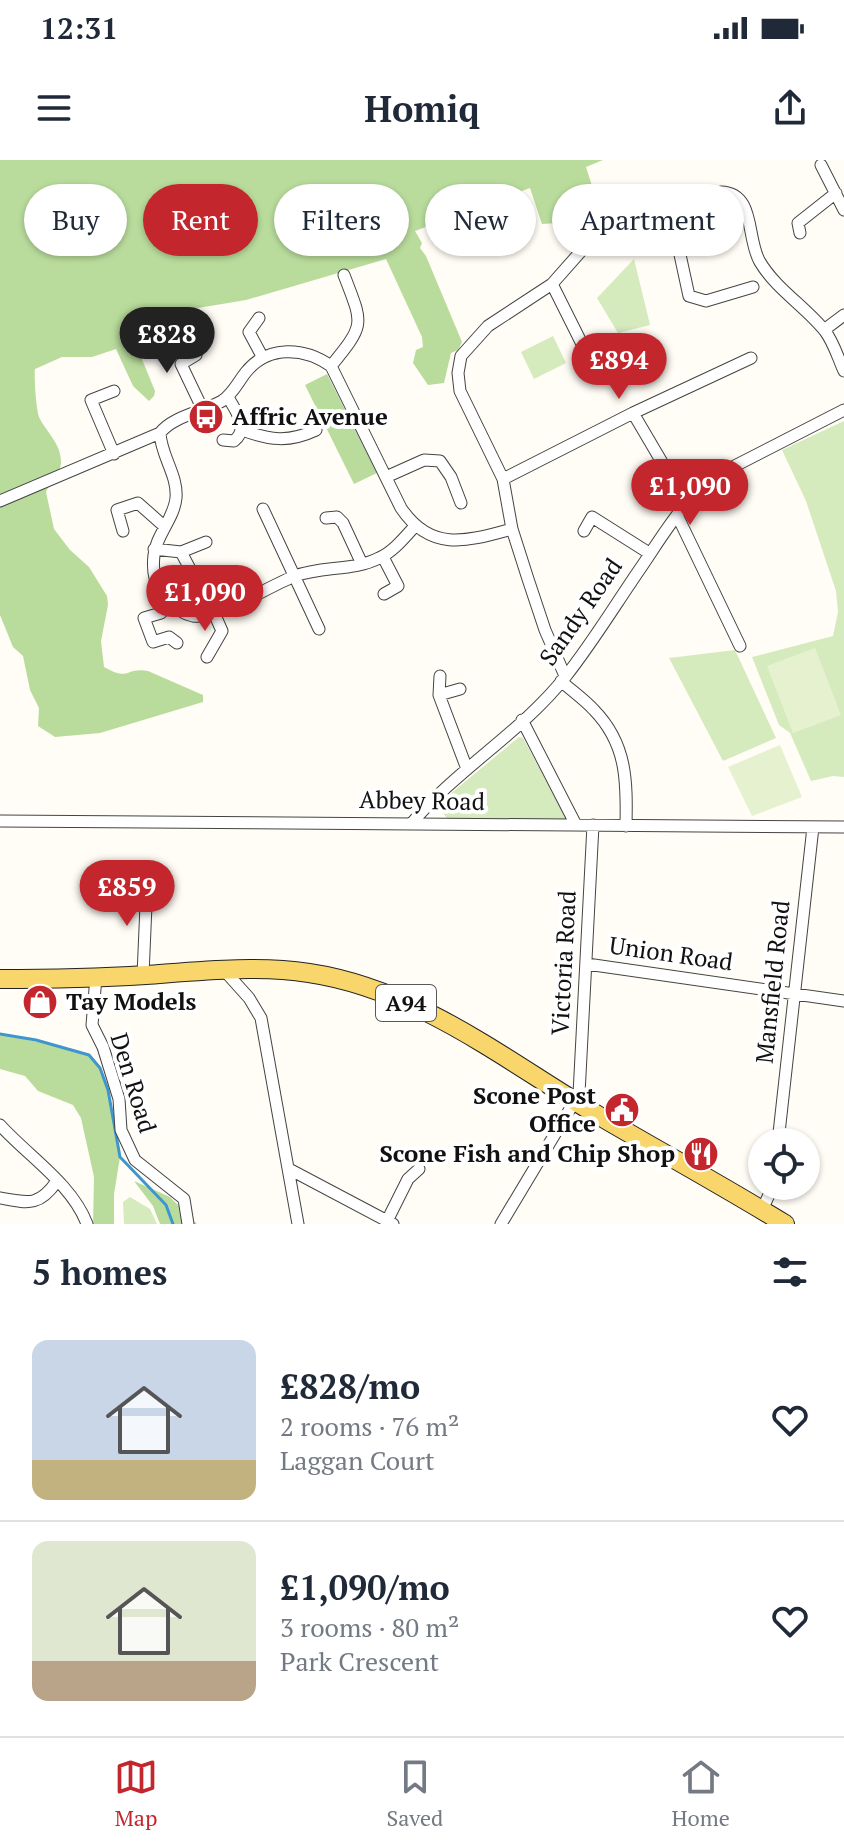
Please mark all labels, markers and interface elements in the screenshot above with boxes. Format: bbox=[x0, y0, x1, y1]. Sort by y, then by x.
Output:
text: 12:31 bbox=[40, 8, 118, 48]
text: Homiq bbox=[364, 85, 480, 132]
icon: menu bbox=[32, 86, 76, 130]
icon: share bbox=[768, 86, 812, 130]
chip: Buy bbox=[24, 184, 127, 256]
chip: Rent bbox=[143, 184, 258, 256]
chip: Filters bbox=[274, 184, 409, 256]
chip: New bbox=[425, 184, 536, 256]
chip: Apartment bbox=[552, 184, 744, 256]
pin: £828 bbox=[120, 307, 214, 375]
text: £828 bbox=[138, 316, 196, 350]
pin: £894 bbox=[572, 333, 666, 401]
text: £894 bbox=[590, 342, 648, 376]
bus stop icon: Affric Avenue bbox=[187, 398, 225, 436]
place label: Affric Avenue bbox=[232, 400, 388, 432]
pin: £1,090 bbox=[625, 459, 755, 527]
text: £1,090 bbox=[649, 468, 731, 502]
street label: Sandy Road bbox=[531, 551, 629, 671]
pin: £1,090 bbox=[140, 565, 270, 633]
text: £1,090 bbox=[164, 574, 246, 608]
street label: Abbey Road bbox=[359, 783, 485, 817]
pin: £859 bbox=[80, 860, 174, 928]
text: £859 bbox=[98, 869, 156, 903]
street label: Victoria Road bbox=[543, 890, 583, 1036]
street label: Mansfield Road bbox=[748, 899, 796, 1065]
street label: Union Road bbox=[607, 929, 735, 978]
shop icon: Tay Models bbox=[21, 983, 59, 1021]
place label: Tay Models bbox=[66, 985, 197, 1017]
road number: A94 bbox=[376, 985, 436, 1021]
street label: Den Road bbox=[104, 1029, 164, 1136]
place label: Scone Post Office bbox=[473, 1079, 596, 1139]
public building icon: Scone Post Office bbox=[603, 1091, 641, 1129]
map controls bbox=[748, 1128, 820, 1200]
button: locate bbox=[748, 1128, 820, 1200]
restaurant icon: Scone Fish and Chip Shop bbox=[682, 1135, 720, 1173]
place label: Scone Fish and Chip Shop bbox=[379, 1137, 675, 1169]
text: 5 homes bbox=[32, 1250, 167, 1295]
icon: filters bbox=[768, 1250, 812, 1294]
text: £828/mo bbox=[280, 1364, 420, 1409]
icon: home bbox=[96, 1372, 192, 1468]
icon: heart bbox=[768, 1398, 812, 1442]
text: 2 rooms · 76 m² bbox=[280, 1409, 459, 1443]
text: Laggan Court bbox=[280, 1443, 435, 1477]
text: £1,090/mo bbox=[280, 1565, 450, 1610]
icon: home bbox=[96, 1573, 192, 1669]
icon: heart bbox=[768, 1599, 812, 1643]
text: 3 rooms · 80 m² bbox=[280, 1610, 459, 1644]
text: Park Crescent bbox=[280, 1644, 439, 1678]
tab: Map bbox=[114, 1755, 158, 1832]
tab: Saved bbox=[386, 1755, 443, 1832]
tab: Home bbox=[672, 1755, 730, 1832]

